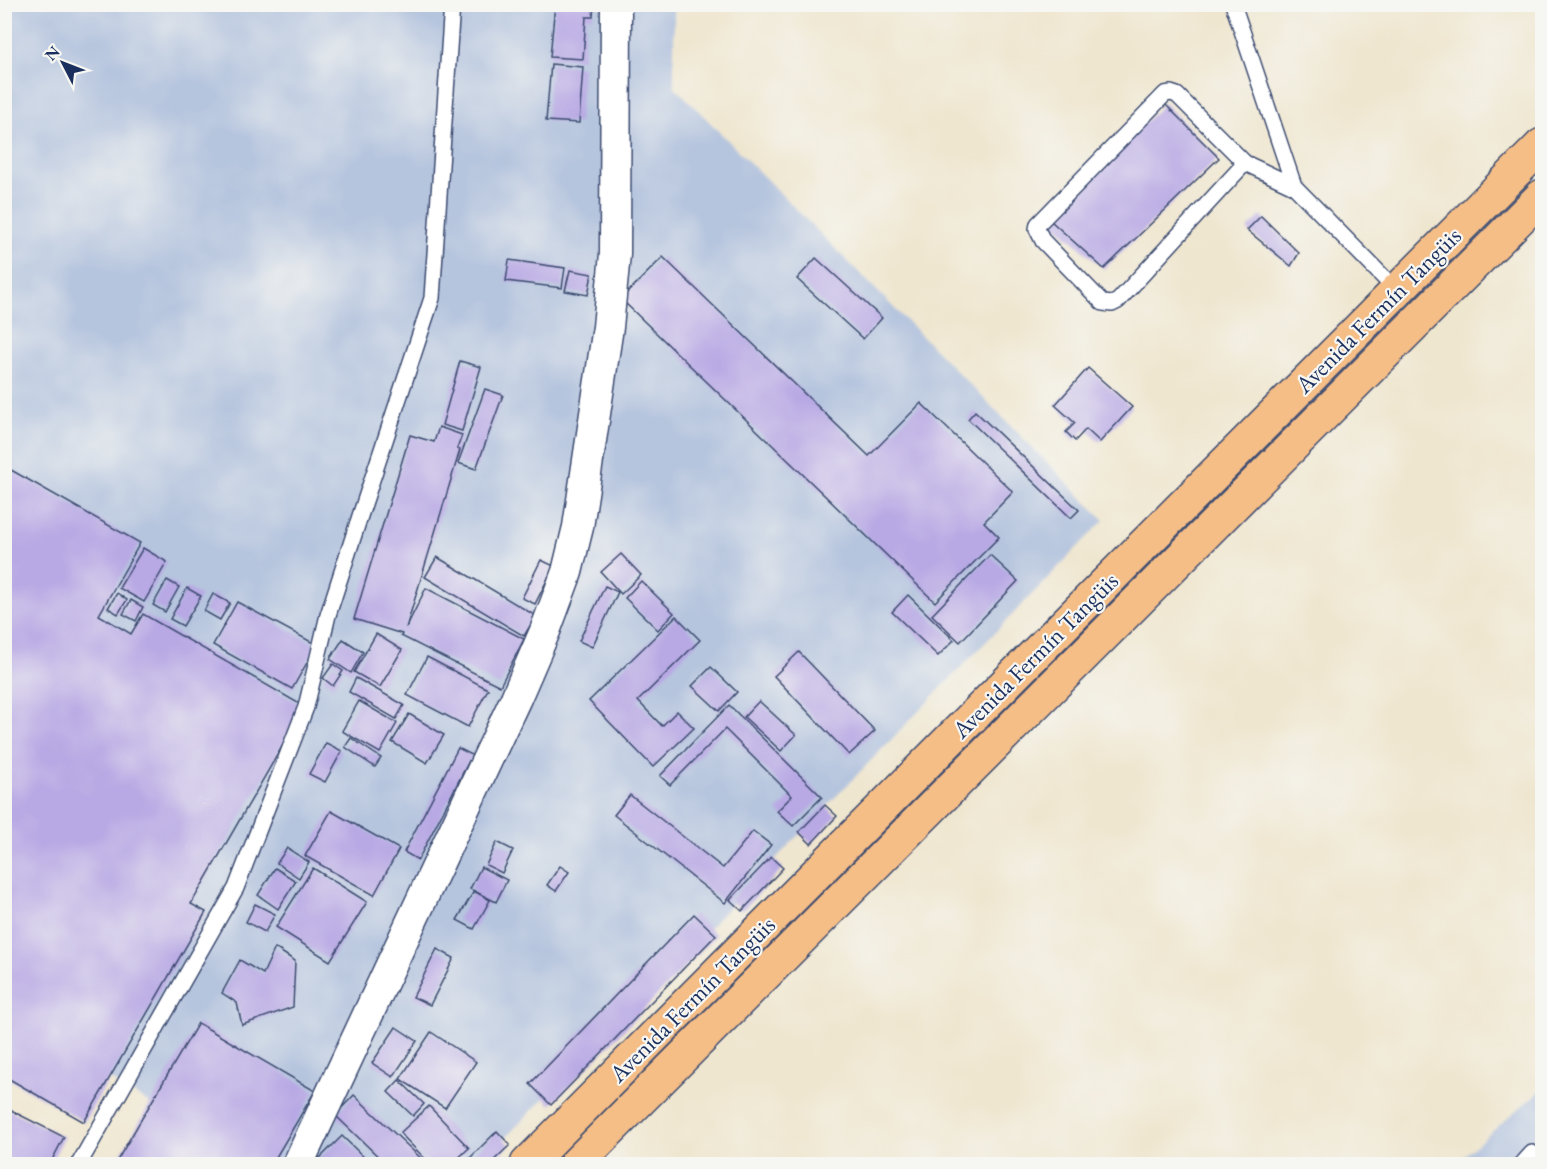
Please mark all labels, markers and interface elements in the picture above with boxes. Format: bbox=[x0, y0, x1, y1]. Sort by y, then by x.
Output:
north arrow bbox=[33, 33, 93, 93]
text: N bbox=[40, 41, 64, 65]
street label: Avenida Fermín Tangüis bbox=[1288, 220, 1468, 400]
street label: Avenida Fermín Tangüis bbox=[945, 565, 1125, 745]
street label: Avenida Fermín Tangüis bbox=[602, 909, 782, 1089]

